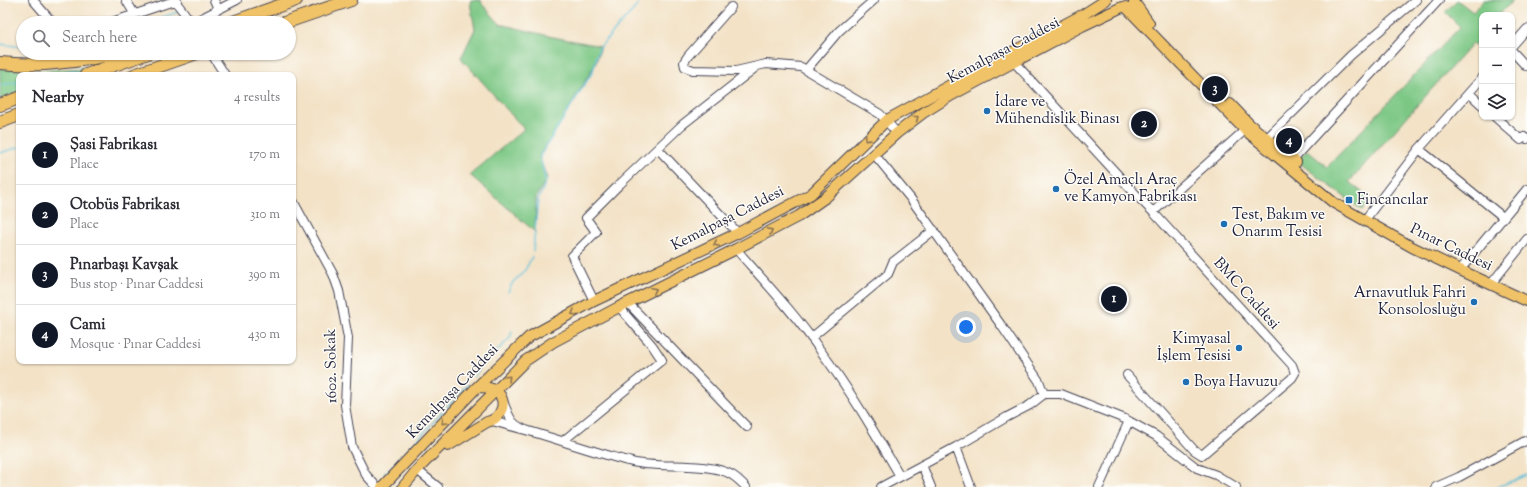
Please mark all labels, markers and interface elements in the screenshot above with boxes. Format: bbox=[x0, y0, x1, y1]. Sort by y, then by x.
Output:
map controls bbox=[1479, 12, 1515, 120]
button: + bbox=[1479, 12, 1515, 48]
street label: Kemalpaşa Caddesi bbox=[944, 13, 1064, 89]
search box bbox=[16, 16, 296, 60]
icon: search bbox=[30, 27, 52, 49]
text: Search here bbox=[62, 28, 137, 49]
button: − bbox=[1479, 48, 1515, 84]
pin: 3 bbox=[1202, 74, 1228, 104]
button: layers bbox=[1479, 84, 1515, 120]
text: Nearby bbox=[32, 86, 84, 110]
text: 4 results bbox=[234, 89, 280, 107]
place label: İdare ve Mühendislik Binası bbox=[995, 91, 1120, 130]
marker: İdare ve Mühendislik Binası bbox=[982, 106, 992, 116]
pin: 2 bbox=[1131, 109, 1157, 139]
one-way arrow bbox=[912, 116, 919, 123]
pin: 4 bbox=[1276, 126, 1302, 156]
one-way arrow bbox=[864, 134, 872, 142]
text: Şasi Fabrikası bbox=[70, 135, 157, 156]
text: 1 bbox=[43, 146, 47, 164]
text: 170 m bbox=[249, 146, 280, 164]
text: Place bbox=[70, 156, 99, 174]
place label: Özel Amaçlı Araç ve Kamyon Fabrikası bbox=[1064, 169, 1197, 208]
street label: Kemalpaşa Caddesi bbox=[668, 181, 788, 257]
marker: Özel Amaçlı Araç ve Kamyon Fabrikası bbox=[1051, 184, 1061, 194]
place label: Fincancılar bbox=[1357, 190, 1428, 211]
text: Otobüs Fabrikası bbox=[70, 195, 180, 216]
marker: Fincancılar bbox=[1344, 195, 1354, 205]
place label: Test, Bakım ve Onarım Tesisi bbox=[1232, 205, 1325, 243]
text: 2 bbox=[42, 206, 48, 224]
text: 310 m bbox=[250, 206, 280, 224]
text: Place bbox=[70, 216, 99, 234]
marker: Test, Bakım ve Onarım Tesisi bbox=[1219, 219, 1229, 229]
street label: Pınar Caddesi bbox=[1406, 219, 1496, 277]
one-way arrow bbox=[766, 228, 773, 236]
one-way arrow bbox=[713, 239, 720, 247]
street label: BMC Caddesi bbox=[1208, 253, 1284, 335]
text: Pınarbaşı Kavşak bbox=[70, 255, 178, 276]
text: 3 bbox=[42, 266, 48, 284]
text: 390 m bbox=[248, 266, 280, 284]
text: Bus stop · Pınar Caddesi bbox=[70, 276, 204, 294]
place label: Arnavutluk Fahri Konsolosluğu bbox=[1354, 283, 1466, 321]
pin: 1 bbox=[1101, 284, 1127, 314]
one-way arrow bbox=[650, 287, 657, 295]
marker: Arnavutluk Fahri Konsolosluğu bbox=[1469, 297, 1479, 307]
one-way arrow bbox=[571, 308, 578, 315]
text: Cami bbox=[70, 315, 105, 336]
your location bbox=[956, 317, 976, 337]
text: 4 bbox=[42, 326, 48, 344]
text: 430 m bbox=[248, 326, 280, 344]
street label: 1602. Sokak bbox=[321, 328, 343, 404]
place label: Kimyasal İşlem Tesisi bbox=[1157, 329, 1231, 367]
text: Mosque · Pınar Caddesi bbox=[70, 336, 201, 354]
street label: Kemalpaşa Caddesi bbox=[402, 340, 504, 444]
marker: Kimyasal İşlem Tesisi bbox=[1234, 343, 1244, 353]
place label: Boya Havuzu bbox=[1194, 372, 1279, 393]
one-way arrow bbox=[503, 375, 511, 383]
marker: Boya Havuzu bbox=[1181, 377, 1191, 387]
one-way arrow bbox=[441, 417, 449, 425]

